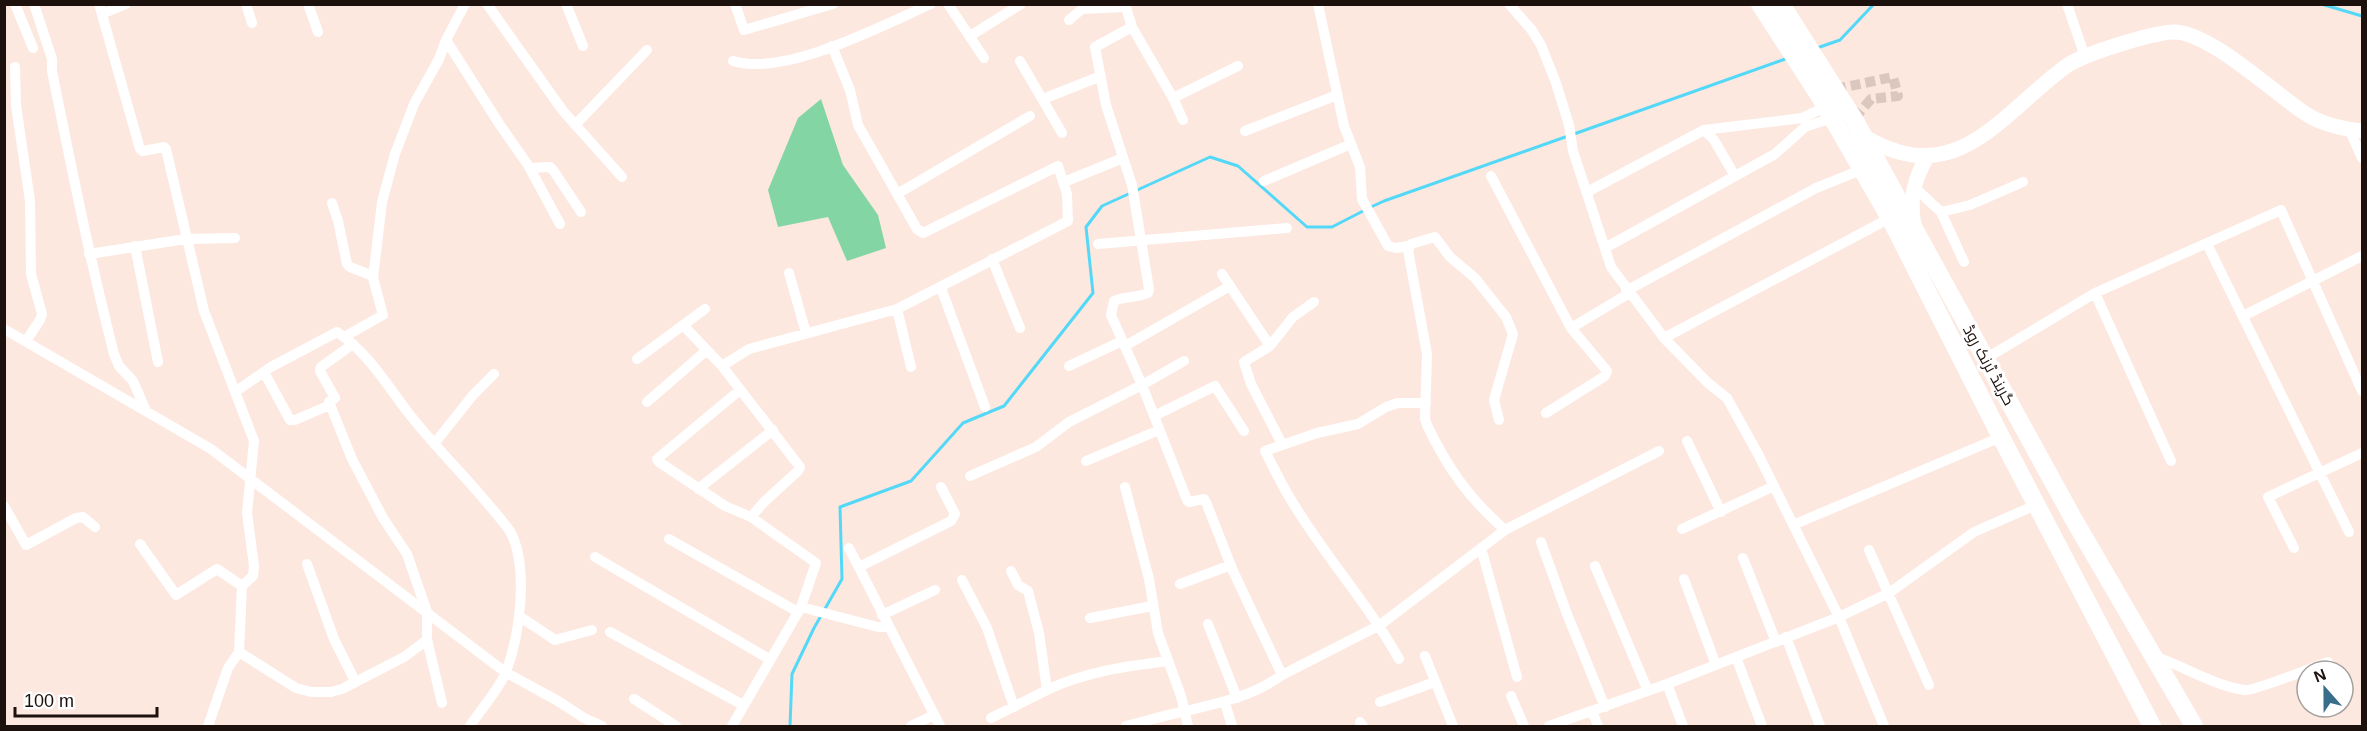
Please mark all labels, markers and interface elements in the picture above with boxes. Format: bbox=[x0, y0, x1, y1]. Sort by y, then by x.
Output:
street label: گرینڈ ٹرنک روڈ bbox=[1959, 322, 2018, 409]
north arrow bbox=[2295, 659, 2355, 719]
text: N bbox=[2311, 665, 2328, 685]
scale bar bbox=[15, 680, 158, 718]
text: 100 m bbox=[24, 691, 74, 711]

